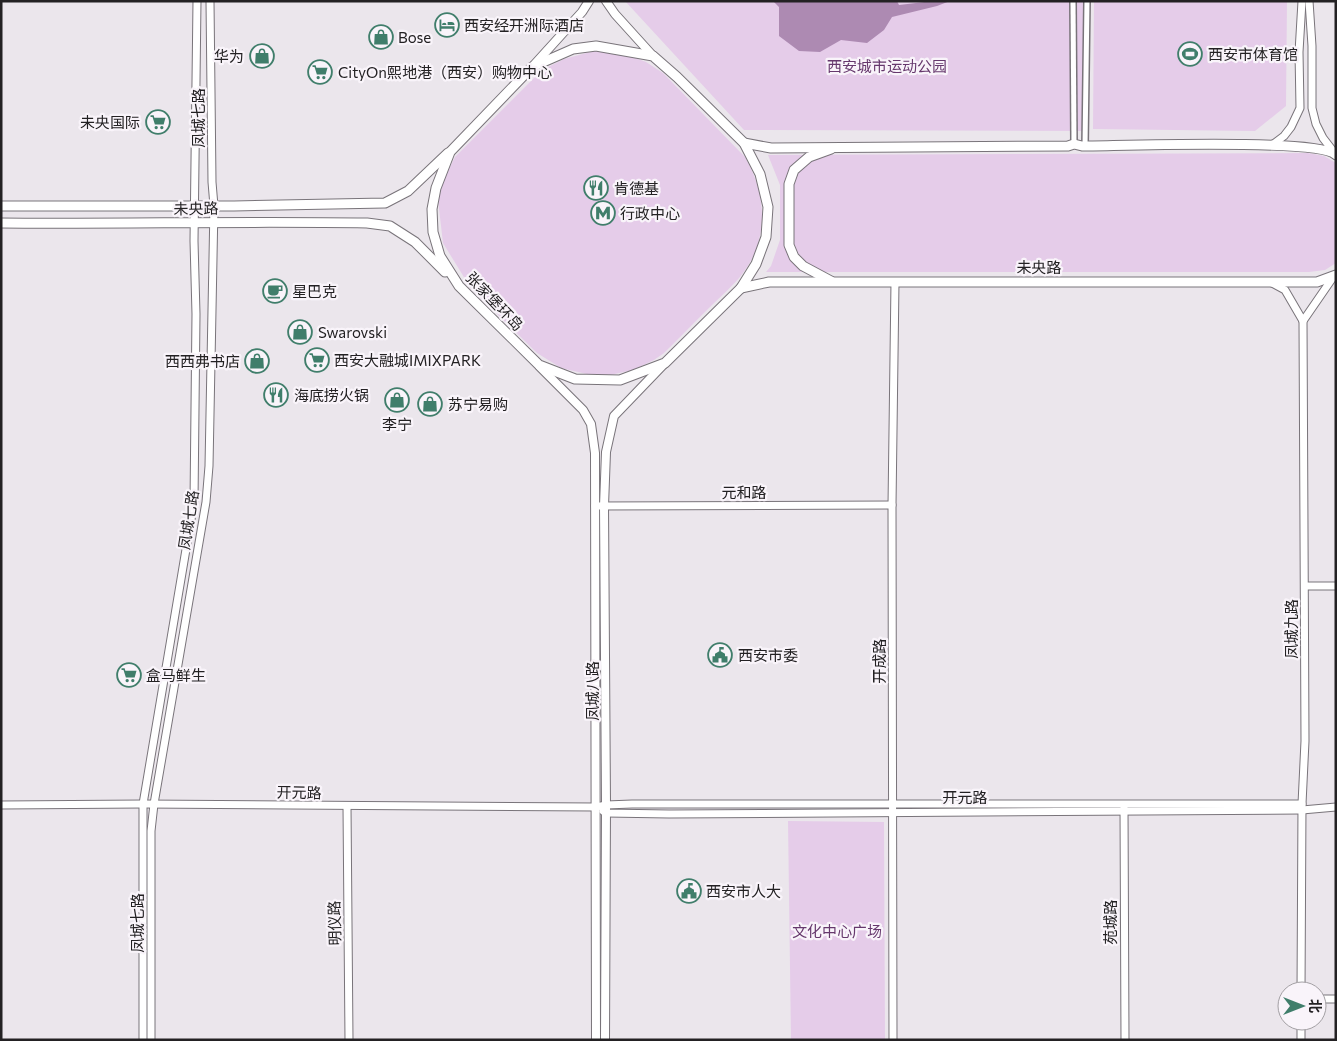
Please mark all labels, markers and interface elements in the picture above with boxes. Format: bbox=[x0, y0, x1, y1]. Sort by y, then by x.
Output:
hotel icon: 西安经开洲际酒店 bbox=[434, 12, 460, 38]
place label: 西安经开洲际酒店 bbox=[464, 16, 584, 34]
shop icon: Bose bbox=[368, 24, 394, 50]
place label: Bose bbox=[398, 28, 431, 46]
sports icon: 西安市体育馆 bbox=[1177, 41, 1203, 67]
shop icon: 华为 bbox=[249, 43, 275, 69]
place label: 西安市体育馆 bbox=[1208, 45, 1298, 63]
place label: 华为 bbox=[214, 47, 244, 65]
park label: 西安城市运动公园 bbox=[827, 57, 947, 75]
supermarket icon: CityOn熙地港（西安）购物中心 bbox=[307, 59, 333, 85]
place label: CityOn熙地港（西安）购物中心 bbox=[338, 63, 552, 81]
street label: 凤城七路 bbox=[189, 88, 207, 148]
supermarket icon: 未央国际 bbox=[145, 109, 171, 135]
place label: 未央国际 bbox=[80, 113, 140, 131]
restaurant icon: 肯德基 bbox=[583, 175, 609, 201]
place label: 肯德基 bbox=[614, 179, 659, 197]
street label: 未央路 bbox=[173, 199, 219, 217]
metro station icon: 行政中心 bbox=[590, 200, 616, 226]
place label: 行政中心 bbox=[620, 204, 680, 222]
street label: 未央路 bbox=[1016, 258, 1062, 276]
street label: 张家堡环岛 bbox=[462, 268, 528, 334]
cafe icon: 星巴克 bbox=[262, 278, 288, 304]
place label: 星巴克 bbox=[292, 282, 337, 300]
shop icon: Swarovski bbox=[287, 319, 313, 345]
place label: Swarovski bbox=[318, 323, 387, 341]
supermarket icon: 西安大融城IMIXPARK bbox=[304, 347, 330, 373]
shop icon: 西西弗书店 bbox=[244, 348, 270, 374]
place label: 西安大融城IMIXPARK bbox=[334, 351, 481, 369]
place label: 西西弗书店 bbox=[165, 352, 240, 370]
restaurant icon: 海底捞火锅 bbox=[263, 382, 289, 408]
place label: 海底捞火锅 bbox=[294, 386, 369, 404]
shop icon: 李宁 bbox=[384, 387, 410, 413]
shop icon: 苏宁易购 bbox=[417, 391, 443, 417]
place label: 苏宁易购 bbox=[448, 395, 508, 413]
place label: 李宁 bbox=[382, 415, 412, 433]
street label: 元和路 bbox=[721, 483, 767, 501]
street label: 凤城七路 bbox=[174, 489, 202, 551]
street label: 凤城九路 bbox=[1282, 599, 1300, 659]
street label: 开成路 bbox=[870, 638, 888, 684]
public building icon: 西安市委 bbox=[707, 642, 733, 668]
place label: 西安市委 bbox=[738, 646, 798, 664]
street label: 凤城八路 bbox=[583, 661, 601, 721]
supermarket icon: 盒马鲜生 bbox=[116, 662, 142, 688]
place label: 盒马鲜生 bbox=[146, 666, 206, 684]
street label: 开元路 bbox=[276, 783, 322, 801]
street label: 开元路 bbox=[942, 788, 988, 806]
public building icon: 西安市人大 bbox=[676, 878, 702, 904]
place label: 西安市人大 bbox=[706, 882, 781, 900]
street label: 凤城七路 bbox=[128, 893, 146, 953]
street label: 苑城路 bbox=[1101, 899, 1119, 945]
street label: 明仪路 bbox=[325, 900, 343, 946]
park label: 文化中心广场 bbox=[792, 922, 882, 940]
north arrow bbox=[1277, 981, 1327, 1031]
text: 北 bbox=[1307, 999, 1324, 1013]

